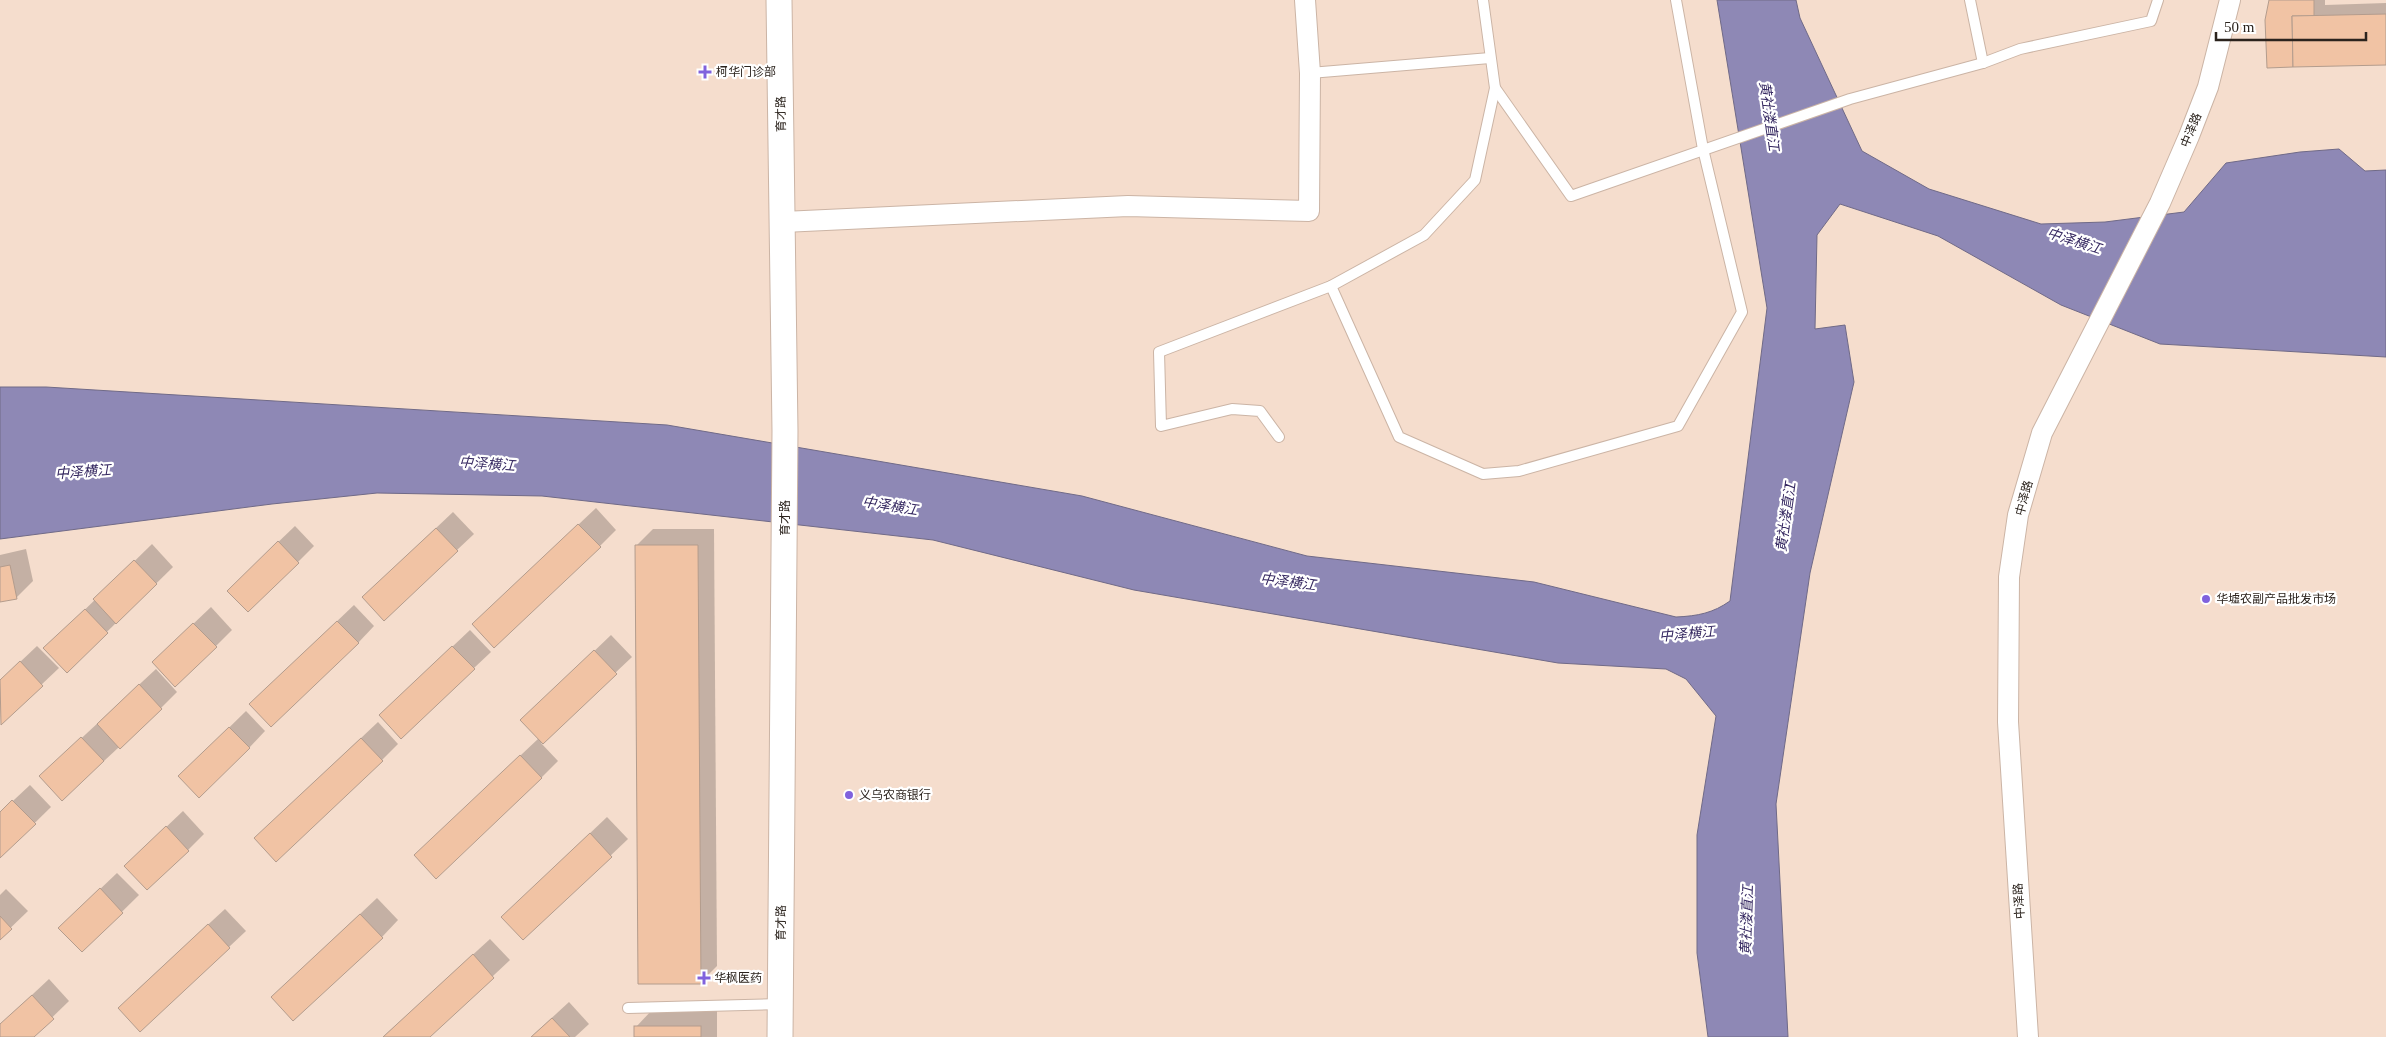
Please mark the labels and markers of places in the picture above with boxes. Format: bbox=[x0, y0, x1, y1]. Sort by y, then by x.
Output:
marker: 柯华门诊部 bbox=[698, 65, 712, 79]
place label: 柯华门诊部 bbox=[716, 65, 776, 79]
place label: 华墟农副产品批发市场 bbox=[2216, 592, 2336, 606]
marker: 华墟农副产品批发市场 bbox=[2200, 593, 2212, 605]
place label: 义乌农商银行 bbox=[859, 788, 931, 802]
marker: 义乌农商银行 bbox=[843, 789, 855, 801]
place label: 华枫医药 bbox=[714, 971, 762, 985]
marker: 华枫医药 bbox=[698, 972, 710, 984]

